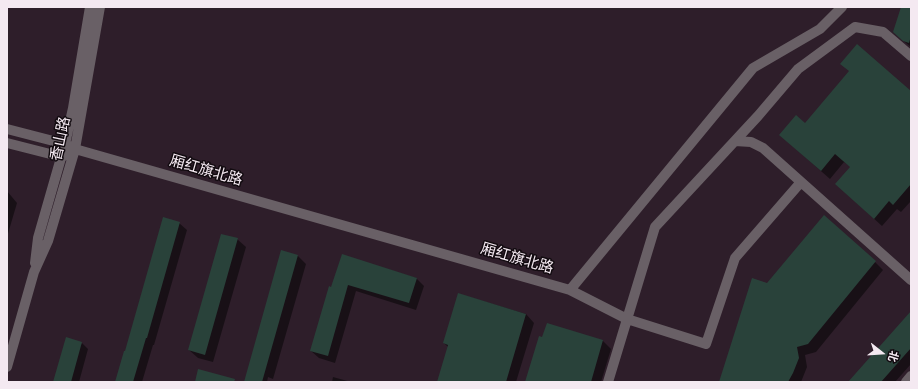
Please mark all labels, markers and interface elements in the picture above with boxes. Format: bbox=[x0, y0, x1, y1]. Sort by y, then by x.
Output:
street label: 香山路 bbox=[48, 115, 74, 163]
street label: 厢红旗北路 bbox=[167, 152, 245, 190]
street label: 厢红旗北路 bbox=[478, 240, 556, 278]
north arrow bbox=[862, 333, 902, 373]
text: 北 bbox=[885, 349, 902, 364]

